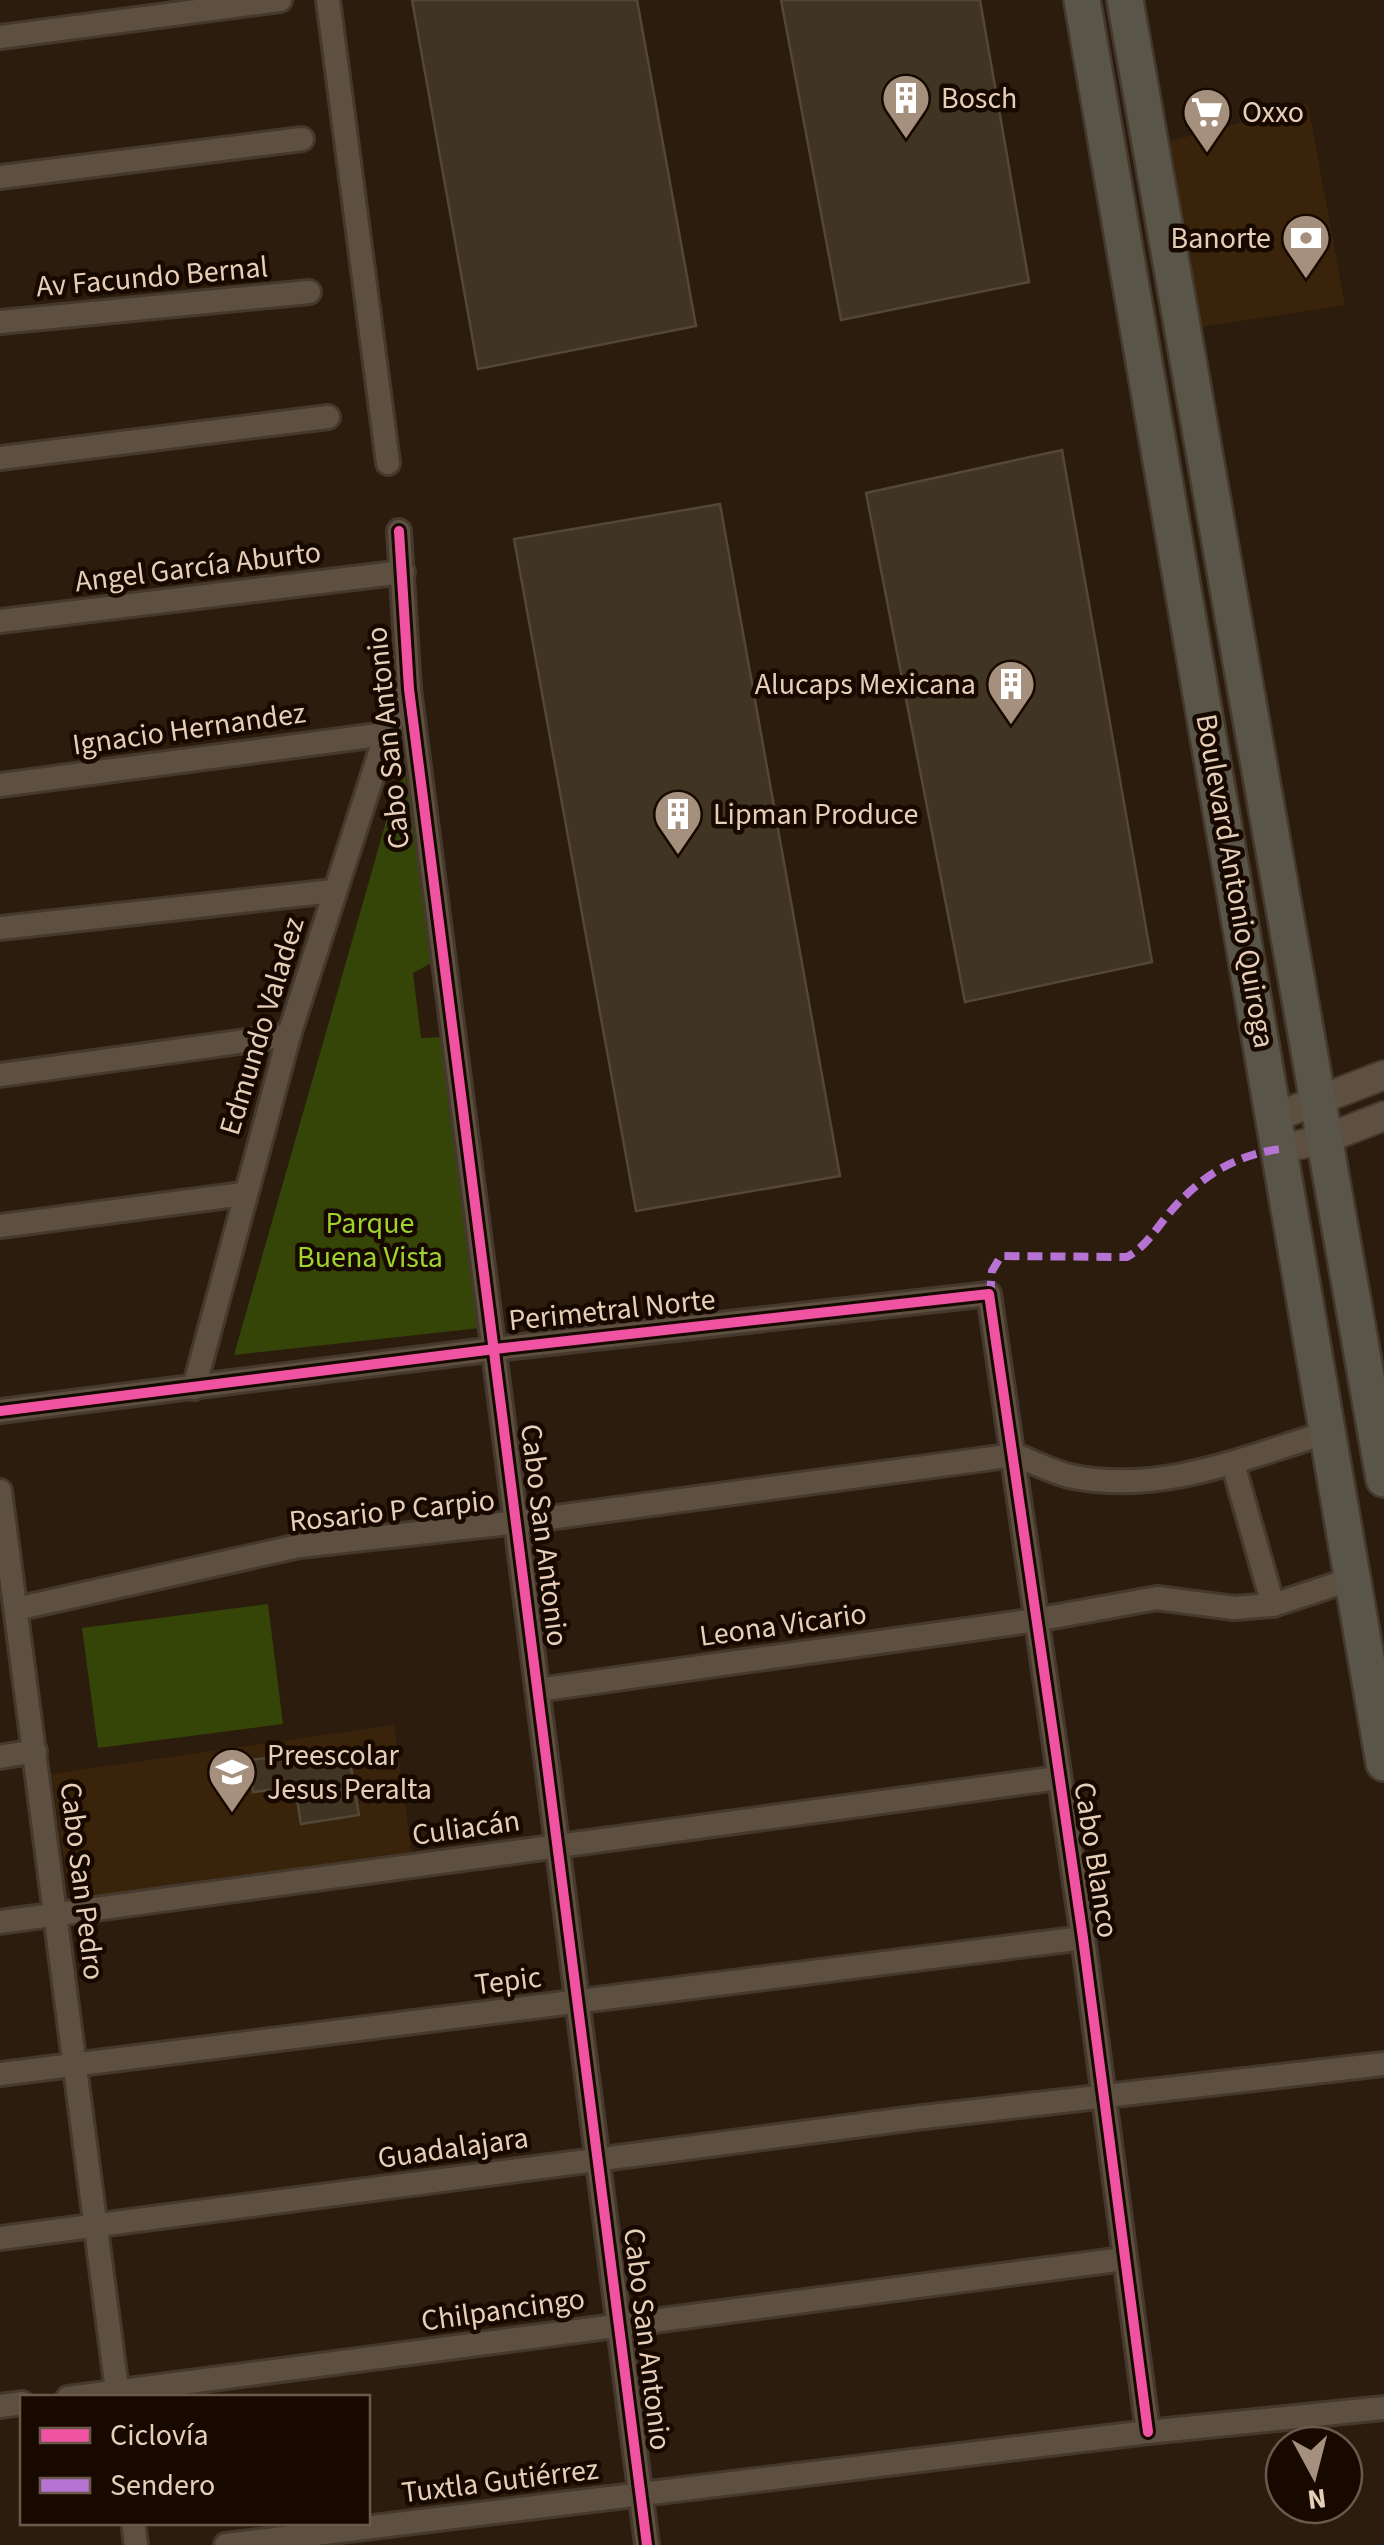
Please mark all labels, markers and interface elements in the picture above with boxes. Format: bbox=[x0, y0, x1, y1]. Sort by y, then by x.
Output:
building icon: Bosch bbox=[880, 72, 932, 140]
place label: Bosch bbox=[941, 77, 1017, 120]
supermarket icon: Oxxo bbox=[1181, 86, 1233, 154]
place label: Oxxo bbox=[1242, 91, 1304, 134]
bank icon: Banorte bbox=[1280, 212, 1332, 280]
place label: Banorte bbox=[1171, 217, 1271, 260]
street label: Av Facundo Bernal bbox=[34, 245, 270, 309]
street label: Angel García Aburto bbox=[73, 531, 323, 603]
street label: Cabo San Antonio bbox=[355, 625, 421, 851]
building icon: Alucaps Mexicana bbox=[985, 658, 1037, 726]
place label: Alucaps Mexicana bbox=[755, 663, 976, 706]
street label: Ignacio Hernandez bbox=[70, 691, 308, 767]
street label: Boulevard Antonio Quiroga bbox=[1184, 710, 1286, 1052]
building icon: Lipman Produce bbox=[652, 788, 704, 856]
place label: Lipman Produce bbox=[713, 793, 918, 836]
street label: Edmundo Valadez bbox=[208, 912, 316, 1140]
park label: Parque Buena Vista bbox=[297, 1202, 443, 1279]
street label: Perimetral Norte bbox=[506, 1278, 718, 1342]
street label: Cabo San Antonio bbox=[509, 1422, 579, 1648]
street label: Rosario P Carpio bbox=[287, 1479, 497, 1543]
street label: Leona Vicario bbox=[697, 1592, 869, 1658]
place label: Preescolar Jesus Peralta bbox=[267, 1734, 432, 1811]
school or university icon: Preescolar Jesus Peralta bbox=[206, 1746, 258, 1814]
street label: Cabo Blanco bbox=[1062, 1779, 1130, 1941]
street label: Cabo San Pedro bbox=[49, 1780, 115, 1982]
street label: Culiacán bbox=[409, 1799, 523, 1857]
street label: Tepic bbox=[472, 1956, 544, 2006]
street label: Guadalajara bbox=[375, 2116, 531, 2180]
street label: Cabo San Antonio bbox=[612, 2226, 682, 2452]
street label: Chilpancingo bbox=[418, 2277, 588, 2343]
legend bbox=[20, 2395, 370, 2525]
text: Ciclovía bbox=[110, 2414, 209, 2457]
north arrow bbox=[1264, 2425, 1364, 2525]
street label: Tuxtla Gutiérrez bbox=[399, 2448, 601, 2514]
text: Sendero bbox=[110, 2464, 215, 2507]
text: N bbox=[1305, 2478, 1329, 2520]

